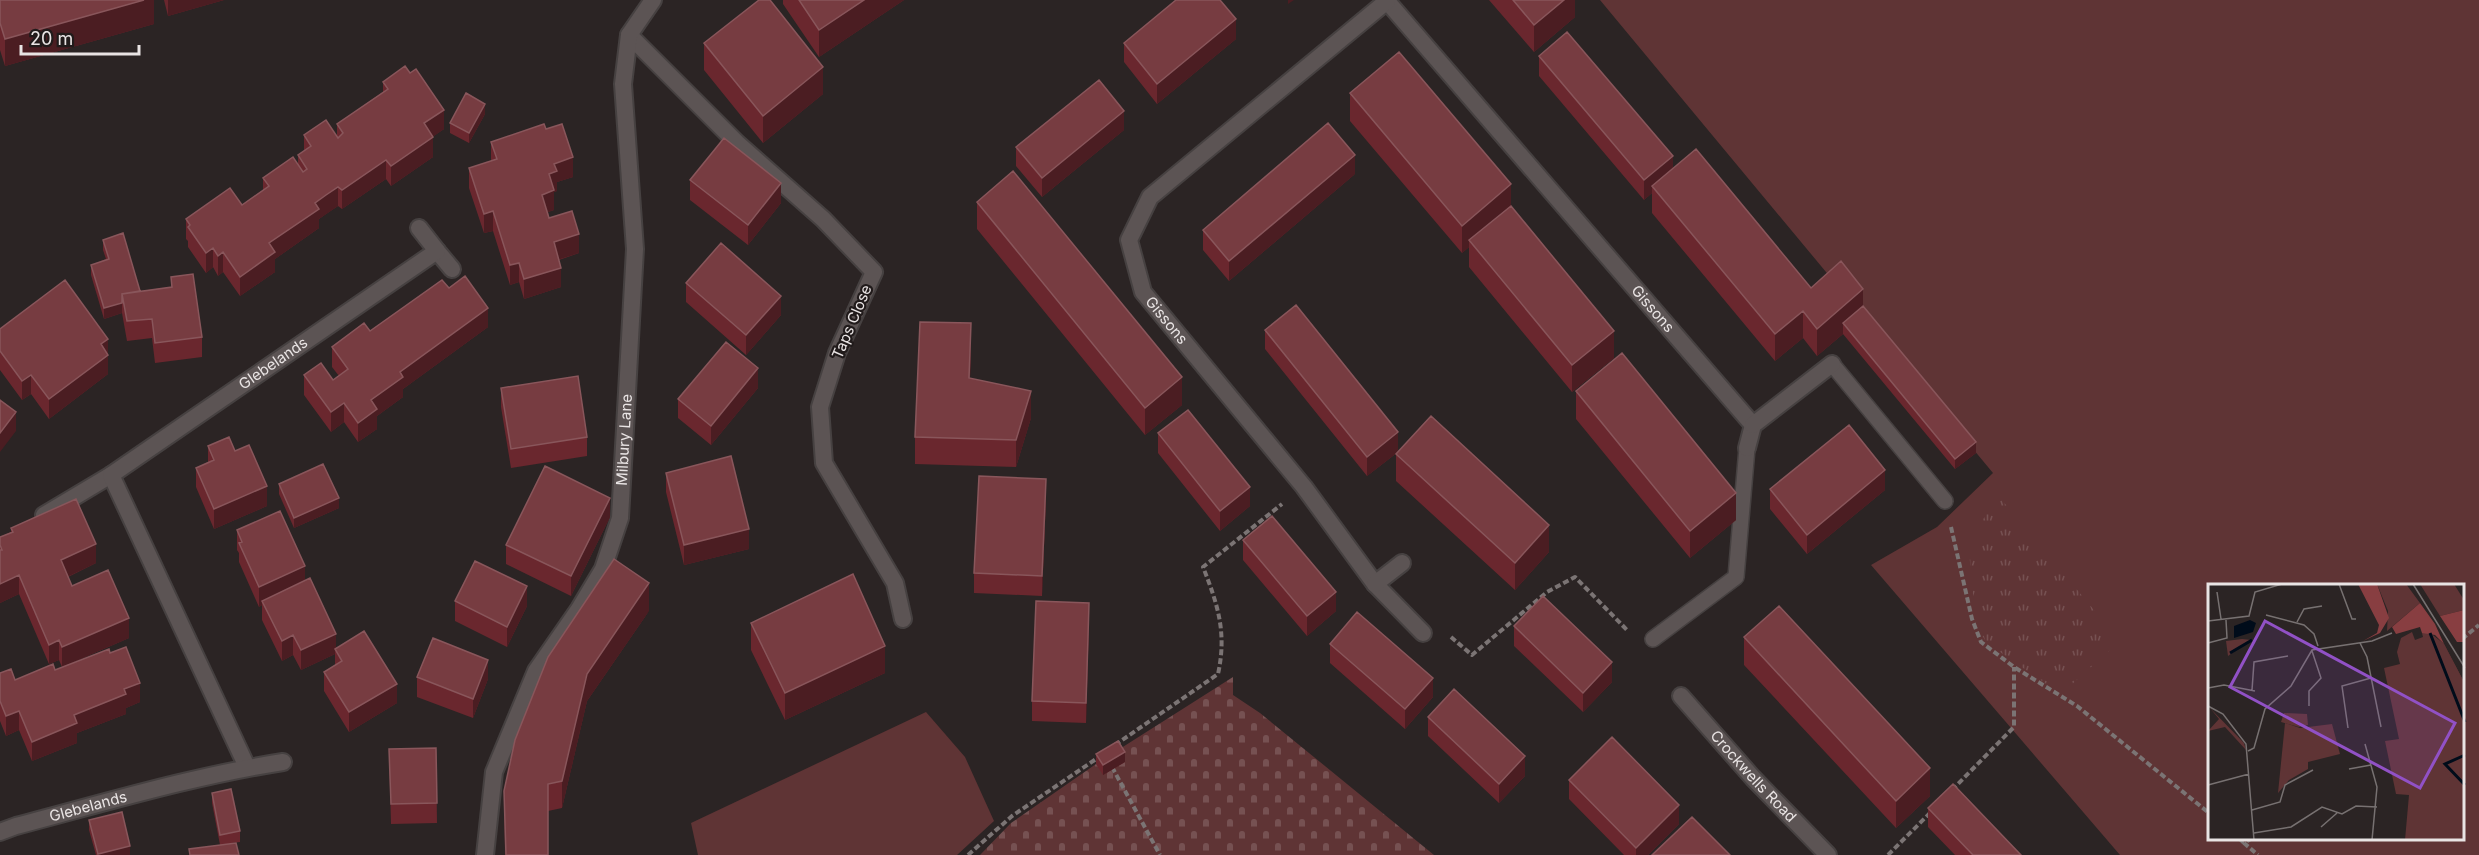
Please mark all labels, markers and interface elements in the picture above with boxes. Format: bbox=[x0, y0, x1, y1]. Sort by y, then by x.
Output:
scale bar bbox=[21, 18, 140, 56]
text: 20 m bbox=[30, 28, 73, 49]
street label: Gissons bbox=[1627, 281, 1679, 336]
street label: Taps Close bbox=[827, 282, 876, 362]
street label: Gissons bbox=[1141, 292, 1192, 348]
street label: Glebelands bbox=[235, 333, 311, 393]
street label: Milbury Lane bbox=[612, 393, 636, 486]
inset map bbox=[2208, 584, 2464, 840]
street label: Crockwells Road bbox=[1706, 726, 1801, 826]
street label: Glebelands bbox=[47, 787, 129, 826]

